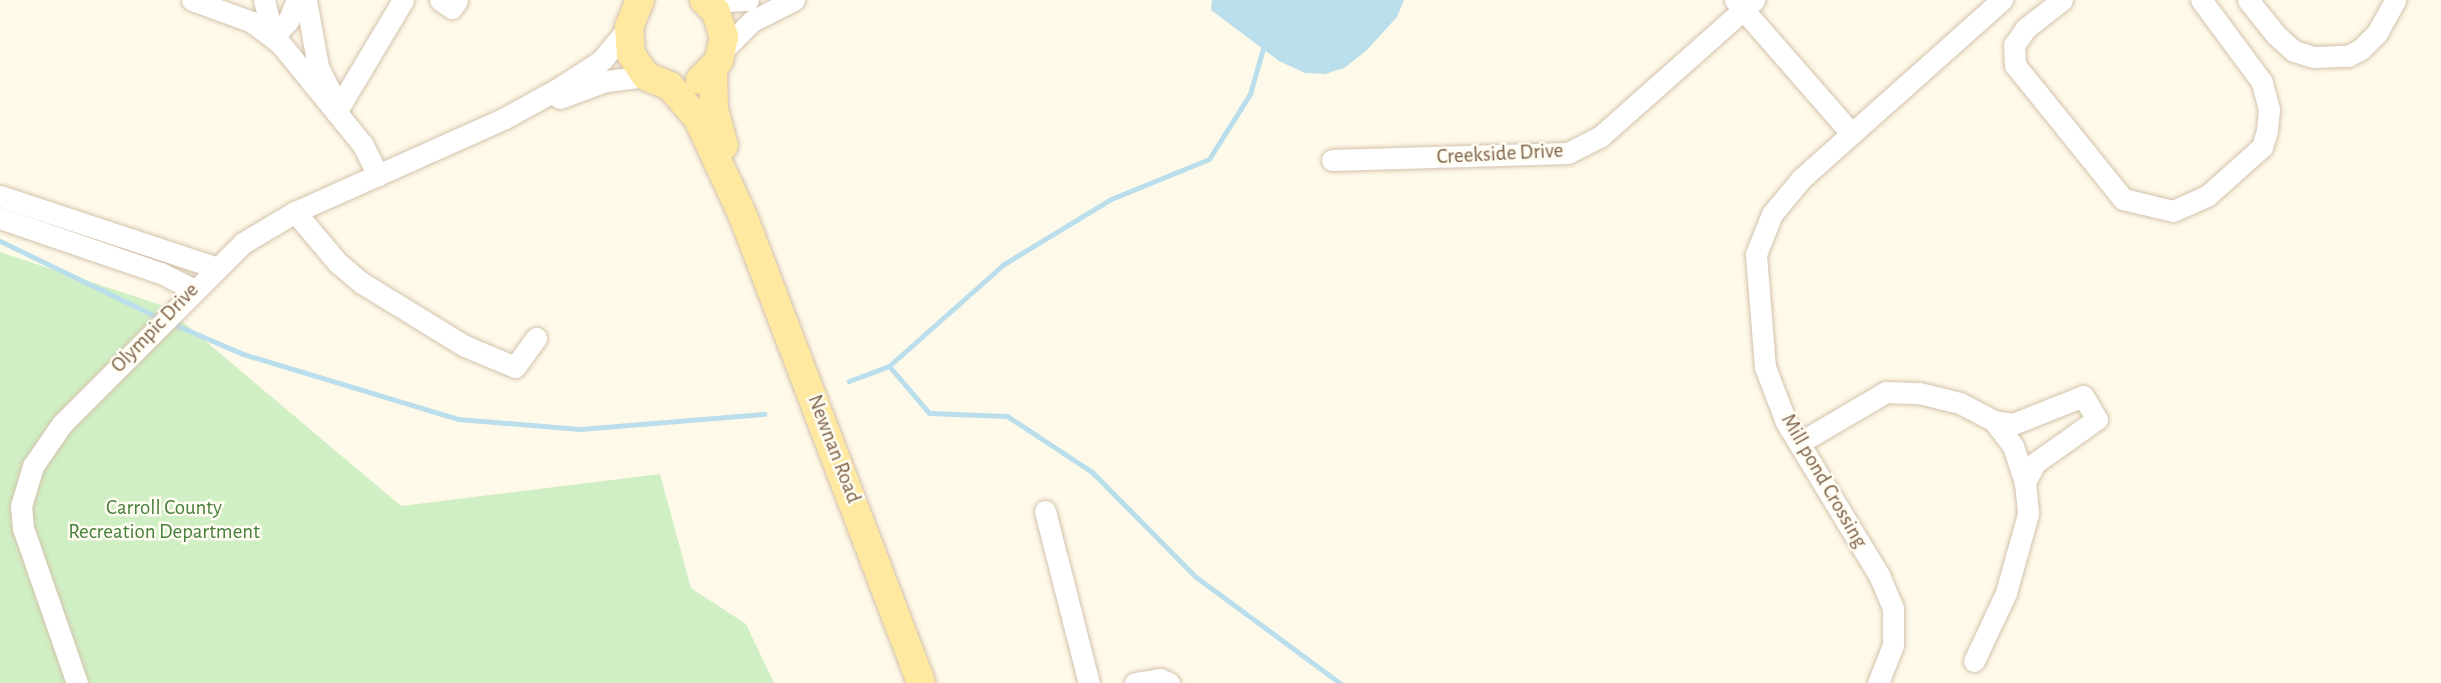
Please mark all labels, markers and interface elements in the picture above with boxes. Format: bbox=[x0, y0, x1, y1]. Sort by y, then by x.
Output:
street label: Creekside Drive bbox=[1436, 138, 1564, 170]
street label: Olympic Drive bbox=[106, 278, 204, 378]
street label: Newnan Road bbox=[802, 391, 866, 507]
street label: Mill pond Crossing bbox=[1775, 409, 1873, 553]
park label: Carroll County Recreation Department bbox=[68, 495, 260, 545]

